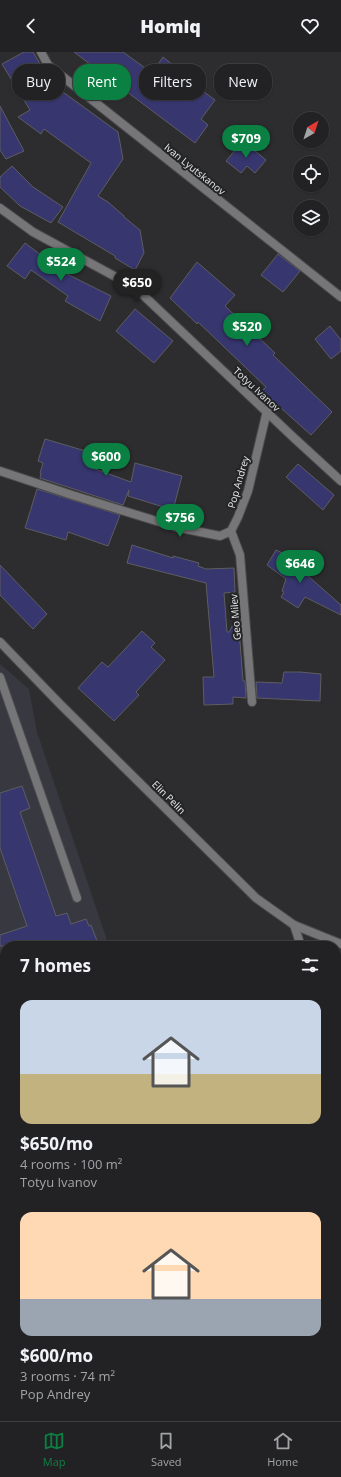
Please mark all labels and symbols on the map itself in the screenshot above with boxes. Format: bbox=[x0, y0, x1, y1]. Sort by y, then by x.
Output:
north arrow bbox=[293, 112, 329, 148]
pin: $709 bbox=[222, 125, 270, 159]
street label: Ivan Lyutskanov bbox=[162, 140, 228, 198]
pin: $524 bbox=[37, 248, 85, 282]
pin: $650 bbox=[113, 269, 161, 303]
pin: $520 bbox=[223, 313, 271, 347]
street label: Totyu Ivanov bbox=[231, 364, 283, 414]
pin: $600 bbox=[82, 443, 130, 477]
street label: Pop Andrey bbox=[224, 453, 252, 510]
pin: $756 bbox=[156, 504, 204, 538]
pin: $646 bbox=[276, 550, 324, 584]
street label: Geo Milev bbox=[226, 593, 244, 641]
street label: Elin Pelin bbox=[149, 777, 189, 817]

